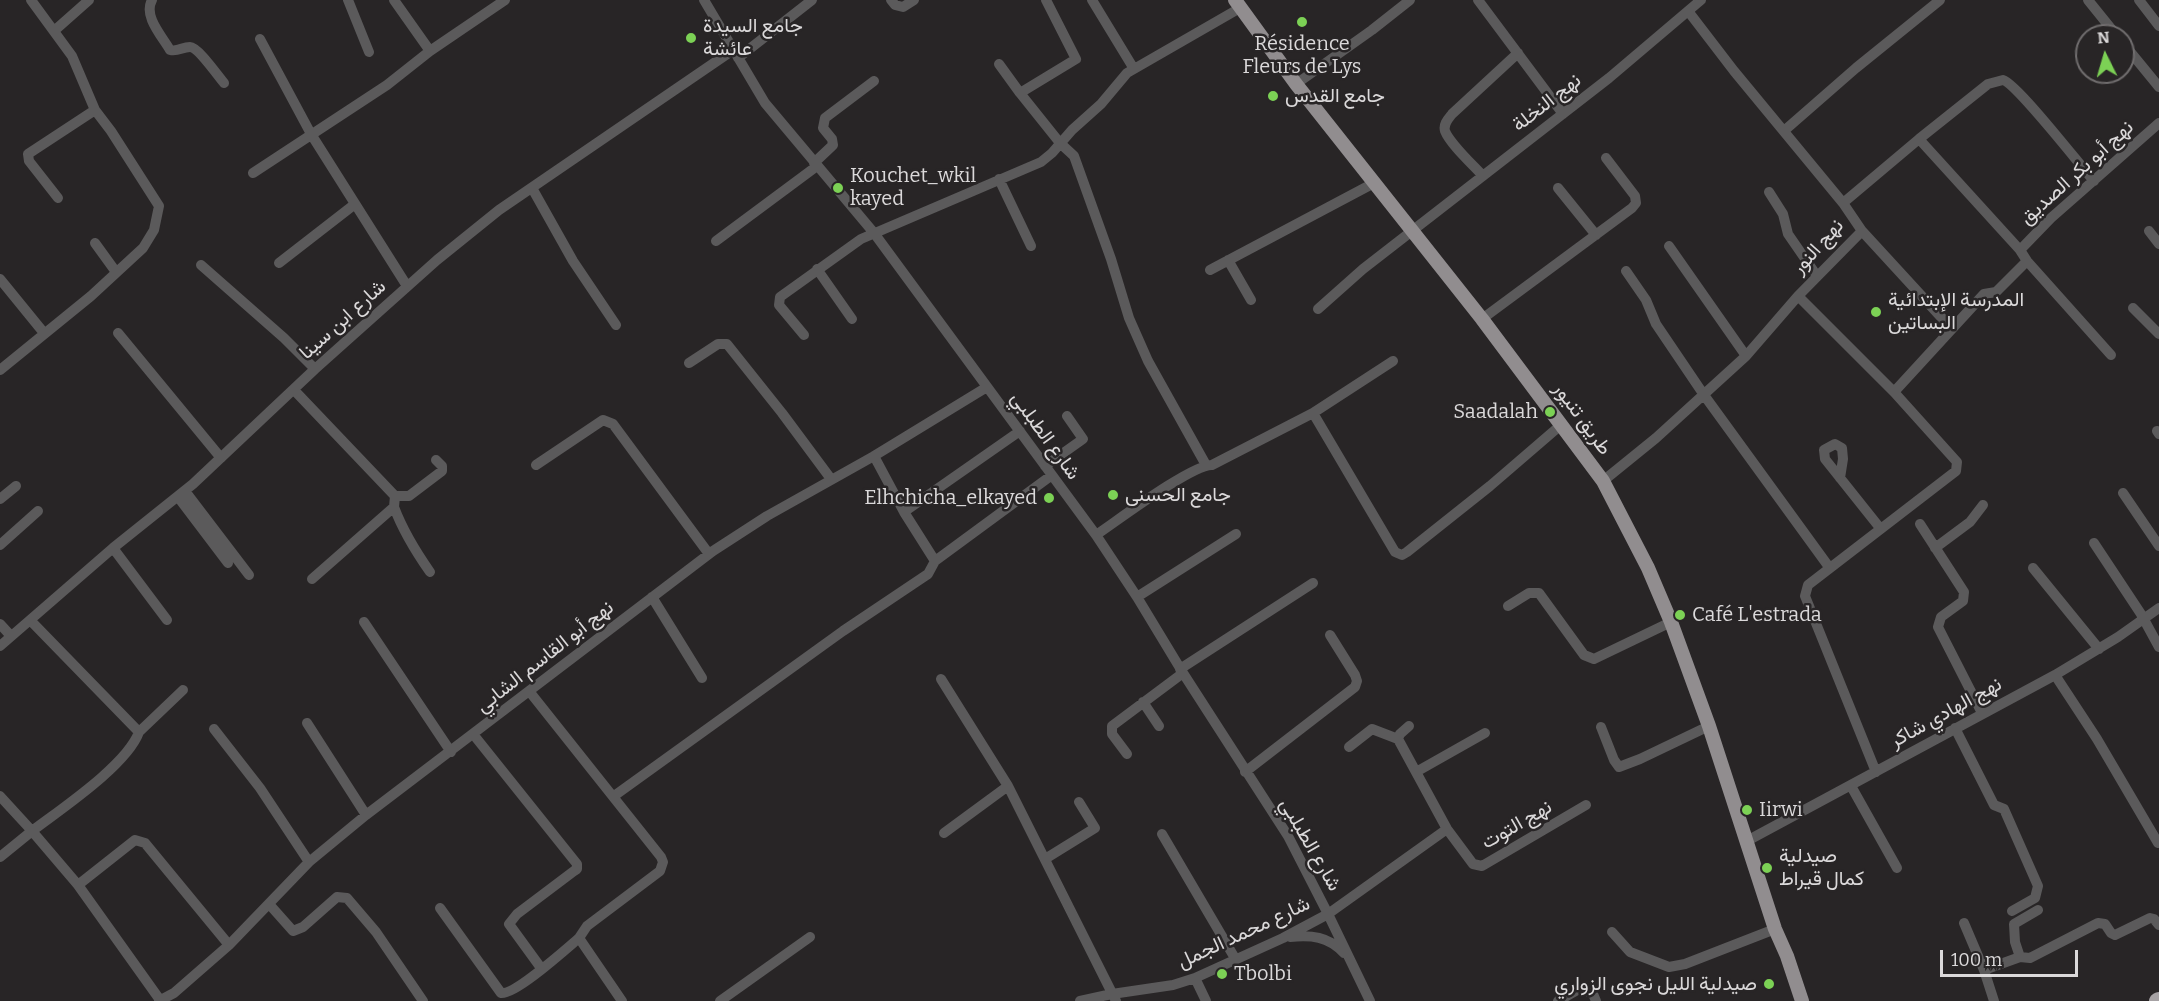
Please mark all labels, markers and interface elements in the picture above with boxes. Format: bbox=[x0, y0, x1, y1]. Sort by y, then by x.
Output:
place label: جامع السيدة عائشة bbox=[703, 14, 803, 61]
marker: Résidence Fleurs de Lys bbox=[1295, 15, 1309, 29]
north arrow bbox=[2075, 24, 2135, 84]
text: N bbox=[2097, 28, 2111, 48]
marker: جامع السيدة عائشة bbox=[684, 31, 698, 45]
place label: Résidence Fleurs de Lys bbox=[1243, 32, 1361, 79]
street label: نهج النخلة bbox=[1508, 69, 1586, 137]
place label: جامع القدس bbox=[1285, 84, 1385, 108]
marker: جامع القدس bbox=[1266, 89, 1280, 103]
street label: نهج أبو بكر الصديق bbox=[2015, 116, 2139, 230]
place label: Kouchet_wkil kayed bbox=[850, 164, 976, 211]
marker: Kouchet_wkil kayed bbox=[831, 181, 845, 195]
street label: نهج النور bbox=[1787, 214, 1849, 280]
street label: شارع ابن سينا bbox=[295, 275, 391, 365]
place label: المدرسة الإبتدائية البساتين bbox=[1888, 288, 2024, 335]
marker: المدرسة الإبتدائية البساتين bbox=[1869, 305, 1883, 319]
street label: طريق تنيور bbox=[1548, 378, 1616, 460]
street label: شارع الطبلبي bbox=[1005, 387, 1085, 485]
place label: Saadalah bbox=[1453, 400, 1538, 424]
marker: Saadalah bbox=[1543, 405, 1557, 419]
place label: جامع الحسنى bbox=[1125, 483, 1231, 507]
place label: Elhchicha_elkayed bbox=[864, 486, 1037, 510]
marker: جامع الحسنى bbox=[1106, 488, 1120, 502]
marker: Elhchicha_elkayed bbox=[1042, 491, 1056, 505]
street label: نهج أبو القاسم الشابي bbox=[471, 596, 619, 718]
place label: Café L'estrada bbox=[1692, 603, 1822, 627]
marker: Café L'estrada bbox=[1673, 608, 1687, 622]
street label: نهج الهادي شاكر bbox=[1886, 672, 2006, 754]
street label: شارع الطبلبي bbox=[1274, 794, 1346, 896]
street label: نهج التوت bbox=[1477, 795, 1557, 855]
place label: Iirwi bbox=[1759, 798, 1803, 822]
marker: Iirwi bbox=[1740, 803, 1754, 817]
place label: صيدلية كمال قيراط bbox=[1779, 844, 1864, 891]
marker: صيدلية كمال قيراط bbox=[1760, 861, 1774, 875]
street label: شارع محمد الجمل bbox=[1174, 892, 1314, 974]
scale bar bbox=[1943, 938, 2081, 976]
text: 100 m bbox=[1951, 949, 2002, 971]
place label: Tbolbi bbox=[1234, 962, 1292, 986]
marker: Tbolbi bbox=[1215, 967, 1229, 981]
place label: صيدلية الليل نجوى الزواري bbox=[1554, 972, 1757, 996]
marker: صيدلية الليل نجوى الزواري bbox=[1762, 977, 1776, 991]

